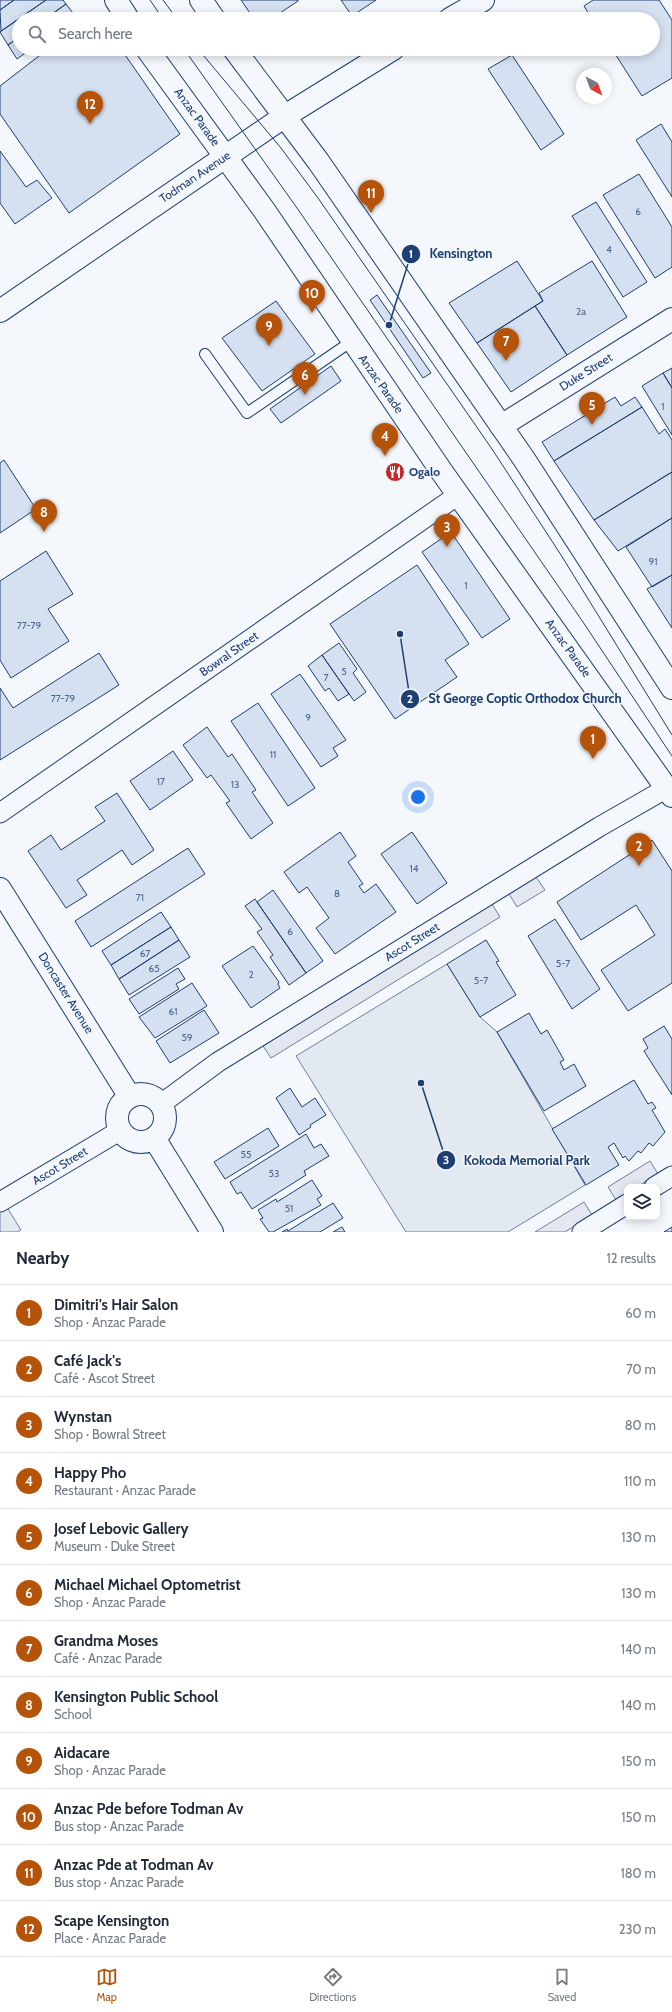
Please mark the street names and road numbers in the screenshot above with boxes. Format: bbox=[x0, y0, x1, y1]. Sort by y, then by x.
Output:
street label: Anzac Parade bbox=[171, 85, 224, 149]
street label: Todman Avenue bbox=[156, 147, 233, 206]
street label: Duke Street bbox=[556, 349, 615, 394]
street label: Anzac Parade bbox=[356, 351, 407, 416]
street label: Anzac Parade bbox=[542, 616, 595, 680]
street label: Bowral Street bbox=[196, 628, 261, 679]
street label: Ascot Street bbox=[382, 919, 442, 964]
street label: Doncaster Avenue bbox=[35, 949, 97, 1036]
street label: Ascot Street bbox=[29, 1143, 90, 1188]

